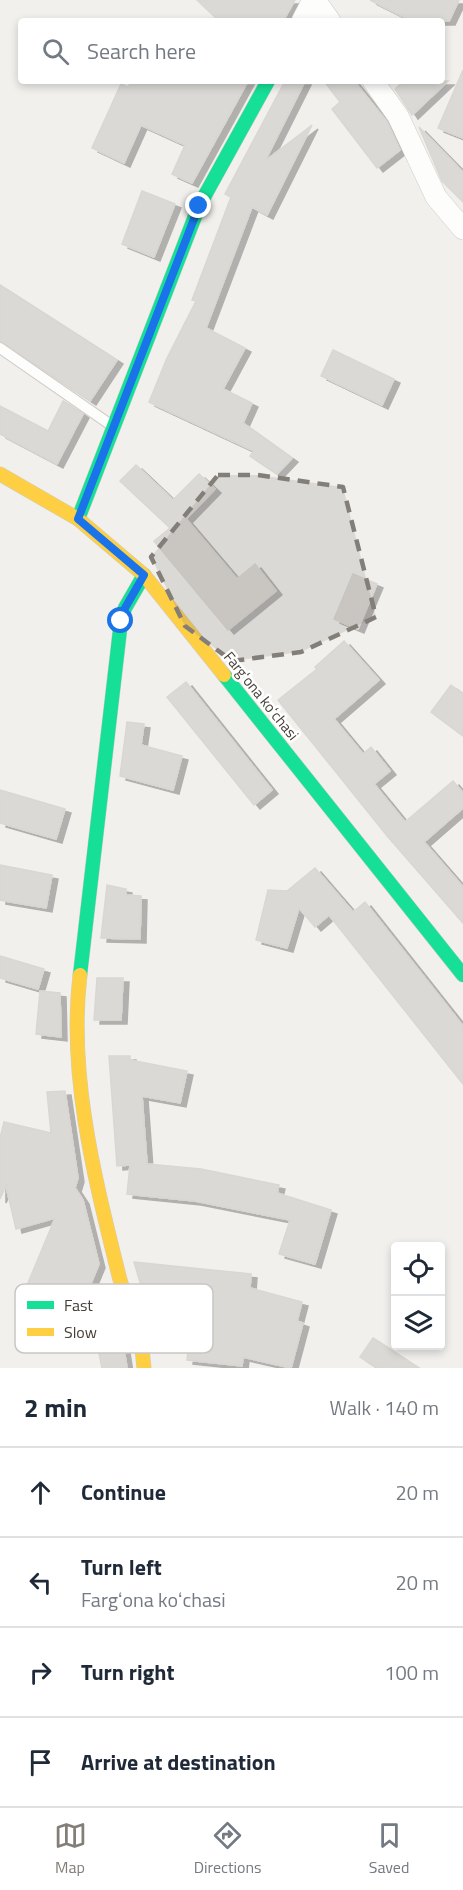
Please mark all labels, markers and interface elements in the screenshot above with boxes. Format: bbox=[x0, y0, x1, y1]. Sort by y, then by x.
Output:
search box bbox=[18, 18, 445, 84]
text: Search here bbox=[87, 34, 196, 68]
icon: search bbox=[39, 35, 72, 68]
route end bbox=[185, 192, 211, 218]
route start bbox=[107, 607, 133, 633]
street label: Fargʻona koʻchasi bbox=[218, 646, 304, 745]
map controls bbox=[391, 1242, 445, 1350]
button: locate bbox=[391, 1242, 445, 1296]
legend bbox=[15, 1284, 213, 1353]
text: Fast bbox=[64, 1293, 93, 1317]
button: layers bbox=[391, 1296, 445, 1350]
text: Slow bbox=[64, 1320, 97, 1344]
text: 2 min bbox=[24, 1388, 87, 1427]
text: Walk · 140 m bbox=[330, 1392, 439, 1423]
text: Continue bbox=[81, 1475, 166, 1509]
icon: ahead bbox=[24, 1476, 57, 1509]
text: 20 m bbox=[395, 1477, 439, 1508]
text: Turn left bbox=[81, 1550, 162, 1584]
icon: left bbox=[24, 1566, 57, 1599]
text: 20 m bbox=[395, 1567, 439, 1598]
text: Fargʻona koʻchasi bbox=[81, 1584, 226, 1615]
text: Turn right bbox=[81, 1655, 175, 1689]
icon: right bbox=[24, 1656, 57, 1689]
text: 100 m bbox=[384, 1657, 439, 1688]
text: Arrive at destination bbox=[81, 1745, 276, 1779]
icon: arrive bbox=[24, 1746, 57, 1779]
tab: Map bbox=[54, 1819, 87, 1879]
tab: Directions bbox=[194, 1819, 262, 1879]
tab: Saved bbox=[369, 1819, 409, 1879]

